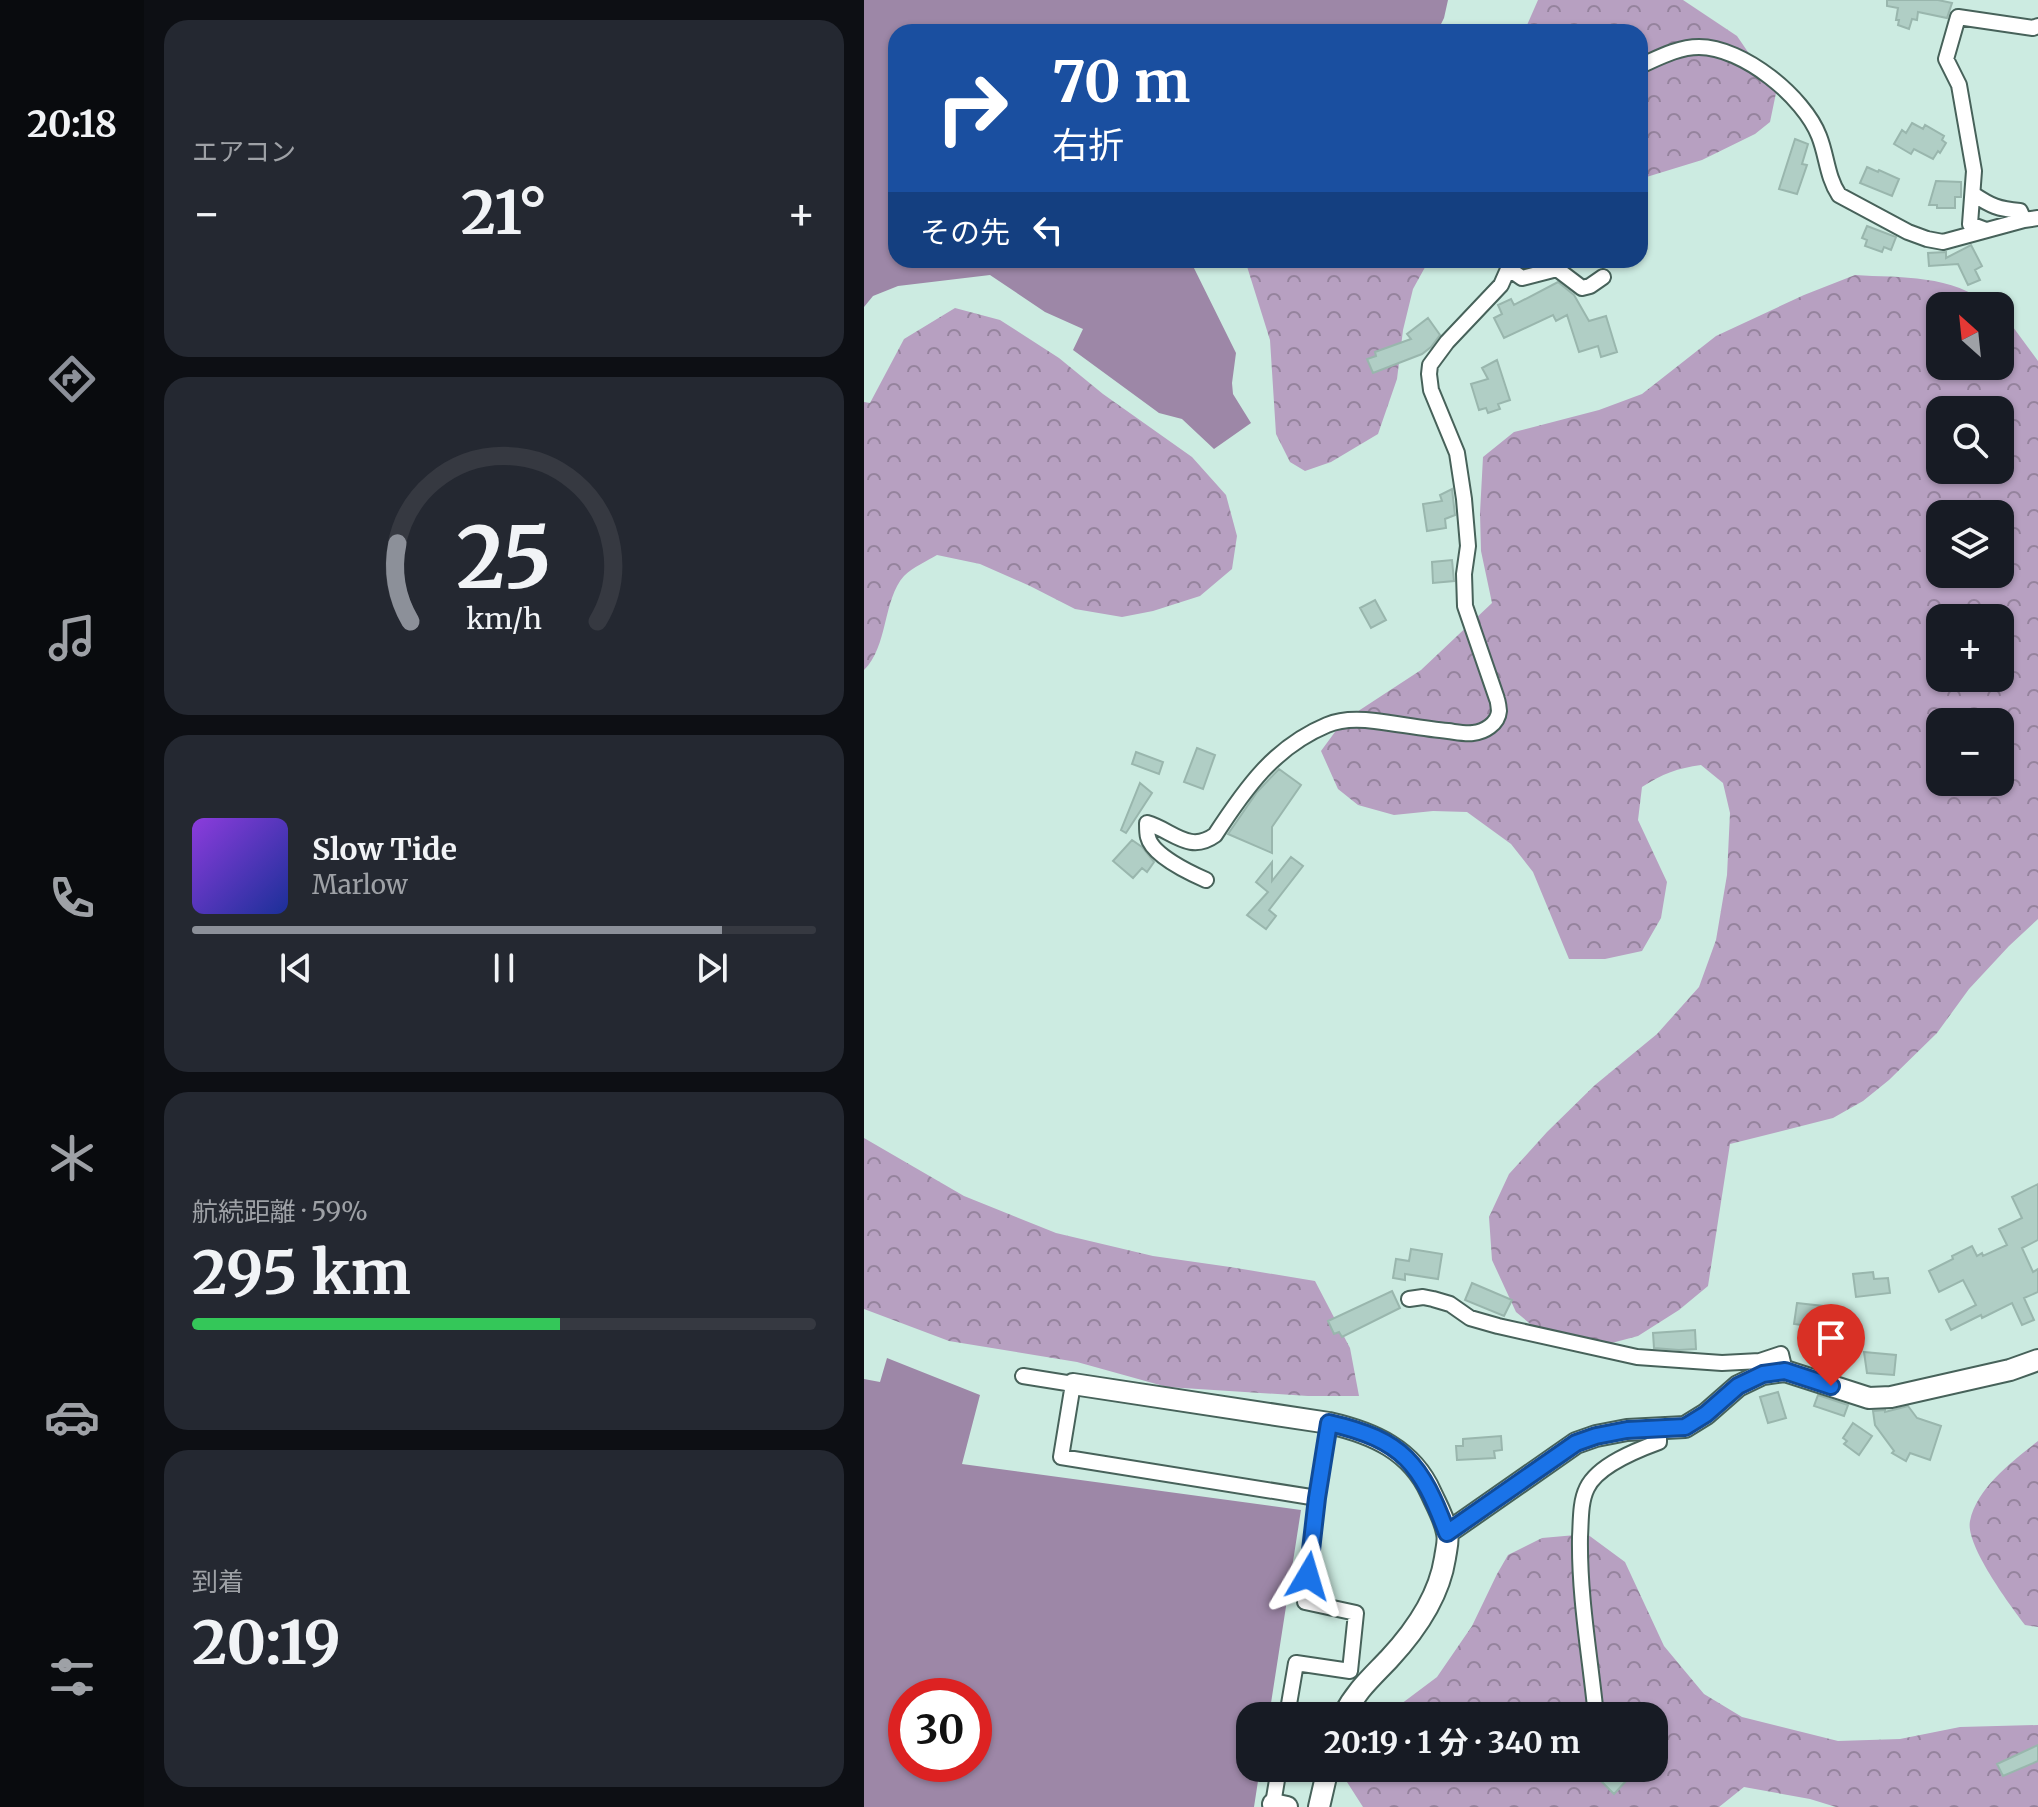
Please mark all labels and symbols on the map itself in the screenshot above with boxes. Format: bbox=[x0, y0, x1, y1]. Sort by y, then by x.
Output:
north arrow bbox=[1926, 292, 2014, 380]
pin bbox=[1797, 1304, 1865, 1386]
position arrow bbox=[1266, 1534, 1350, 1618]
speed limit sign: 30 bbox=[888, 1678, 992, 1782]

